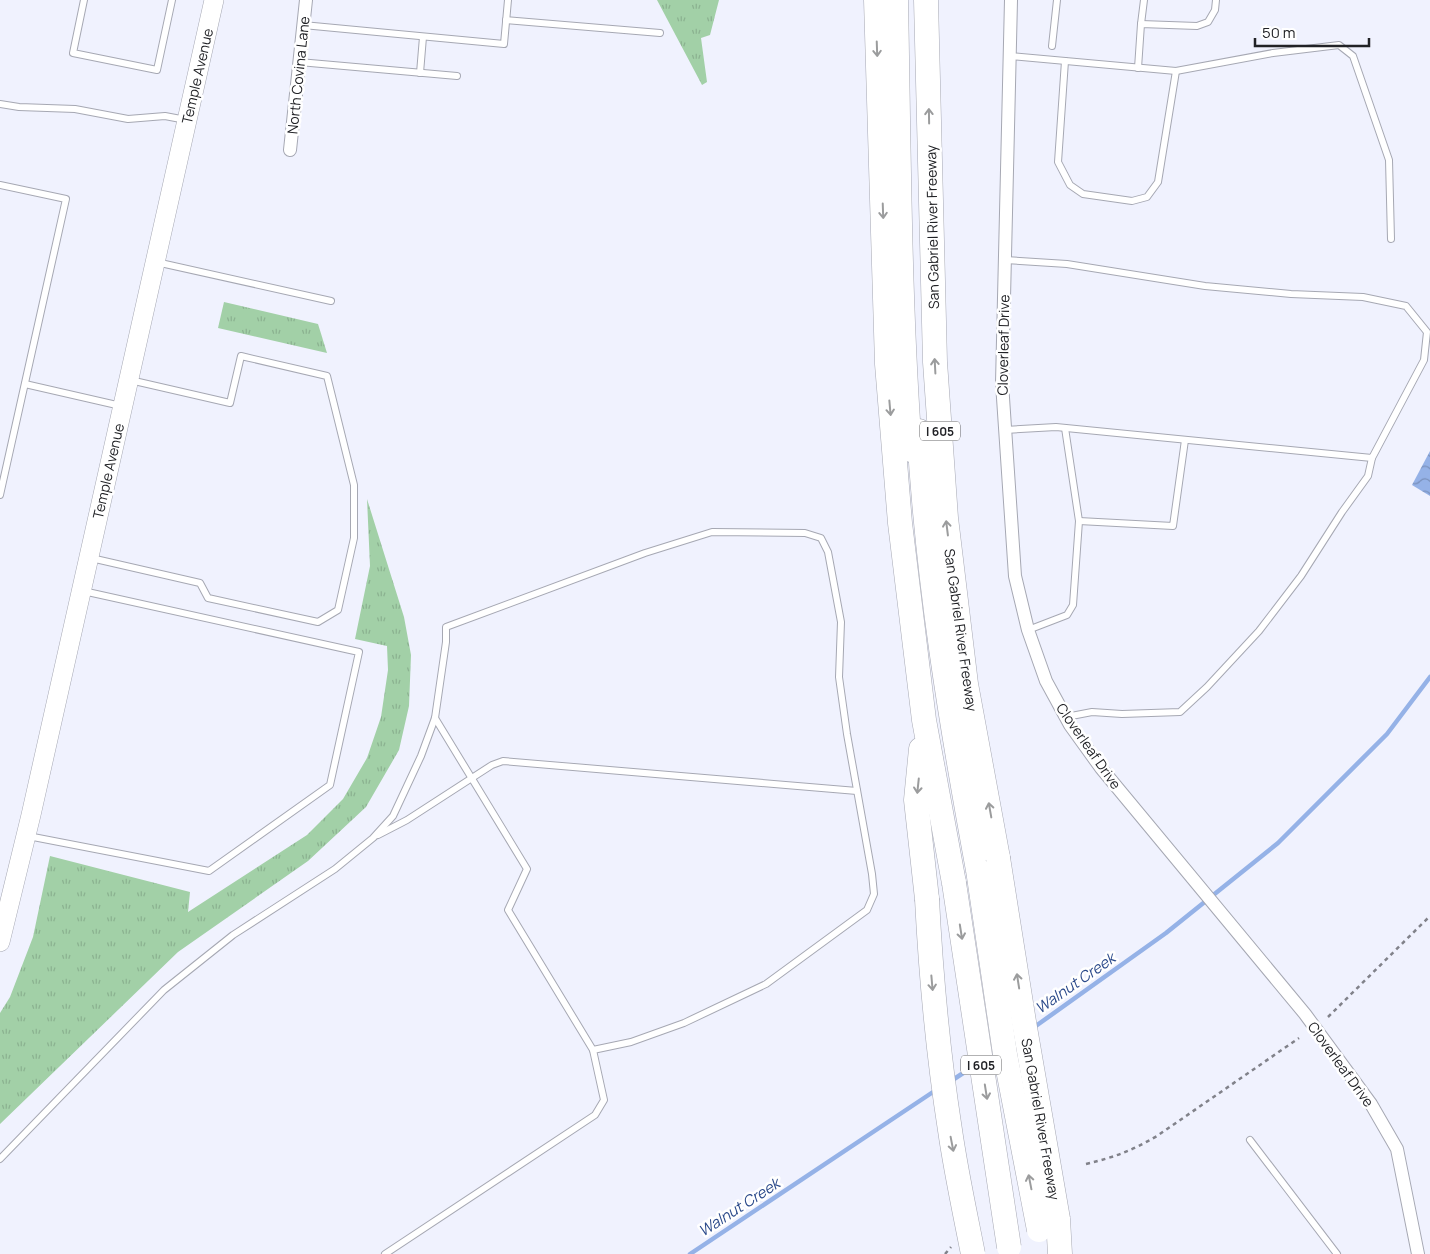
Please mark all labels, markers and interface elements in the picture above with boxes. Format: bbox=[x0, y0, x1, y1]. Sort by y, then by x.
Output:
street label: North Covina Lane bbox=[282, 15, 314, 135]
scale bar bbox=[1255, 15, 1369, 47]
text: 50 m bbox=[1262, 22, 1296, 43]
street label: Temple Avenue bbox=[177, 26, 217, 126]
one-way arrow bbox=[873, 40, 882, 56]
one-way arrow bbox=[924, 108, 933, 124]
street label: San Gabriel River Freeway bbox=[921, 144, 943, 309]
one-way arrow bbox=[878, 202, 888, 219]
street label: Cloverleaf Drive bbox=[993, 294, 1013, 396]
one-way arrow bbox=[931, 358, 940, 374]
one-way arrow bbox=[886, 400, 895, 416]
street label: Temple Avenue bbox=[88, 421, 128, 521]
road number: I 605 bbox=[920, 422, 960, 441]
one-way arrow bbox=[942, 520, 952, 536]
street label: San Gabriel River Freeway bbox=[940, 547, 982, 713]
street label: Cloverleaf Drive bbox=[1052, 699, 1126, 793]
one-way arrow bbox=[913, 778, 922, 794]
one-way arrow bbox=[984, 802, 994, 818]
one-way arrow bbox=[957, 923, 967, 939]
water label: Walnut Creek bbox=[1031, 946, 1121, 1018]
one-way arrow bbox=[927, 974, 937, 990]
one-way arrow bbox=[1012, 974, 1022, 990]
street label: Cloverleaf Drive bbox=[1304, 1018, 1378, 1110]
street label: San Gabriel River Freeway bbox=[1017, 1037, 1065, 1202]
road number: I 605 bbox=[961, 1056, 1001, 1074]
one-way arrow bbox=[981, 1084, 991, 1100]
one-way arrow bbox=[948, 1135, 957, 1151]
water label: Walnut Creek bbox=[694, 1171, 786, 1241]
one-way arrow bbox=[1025, 1175, 1034, 1191]

